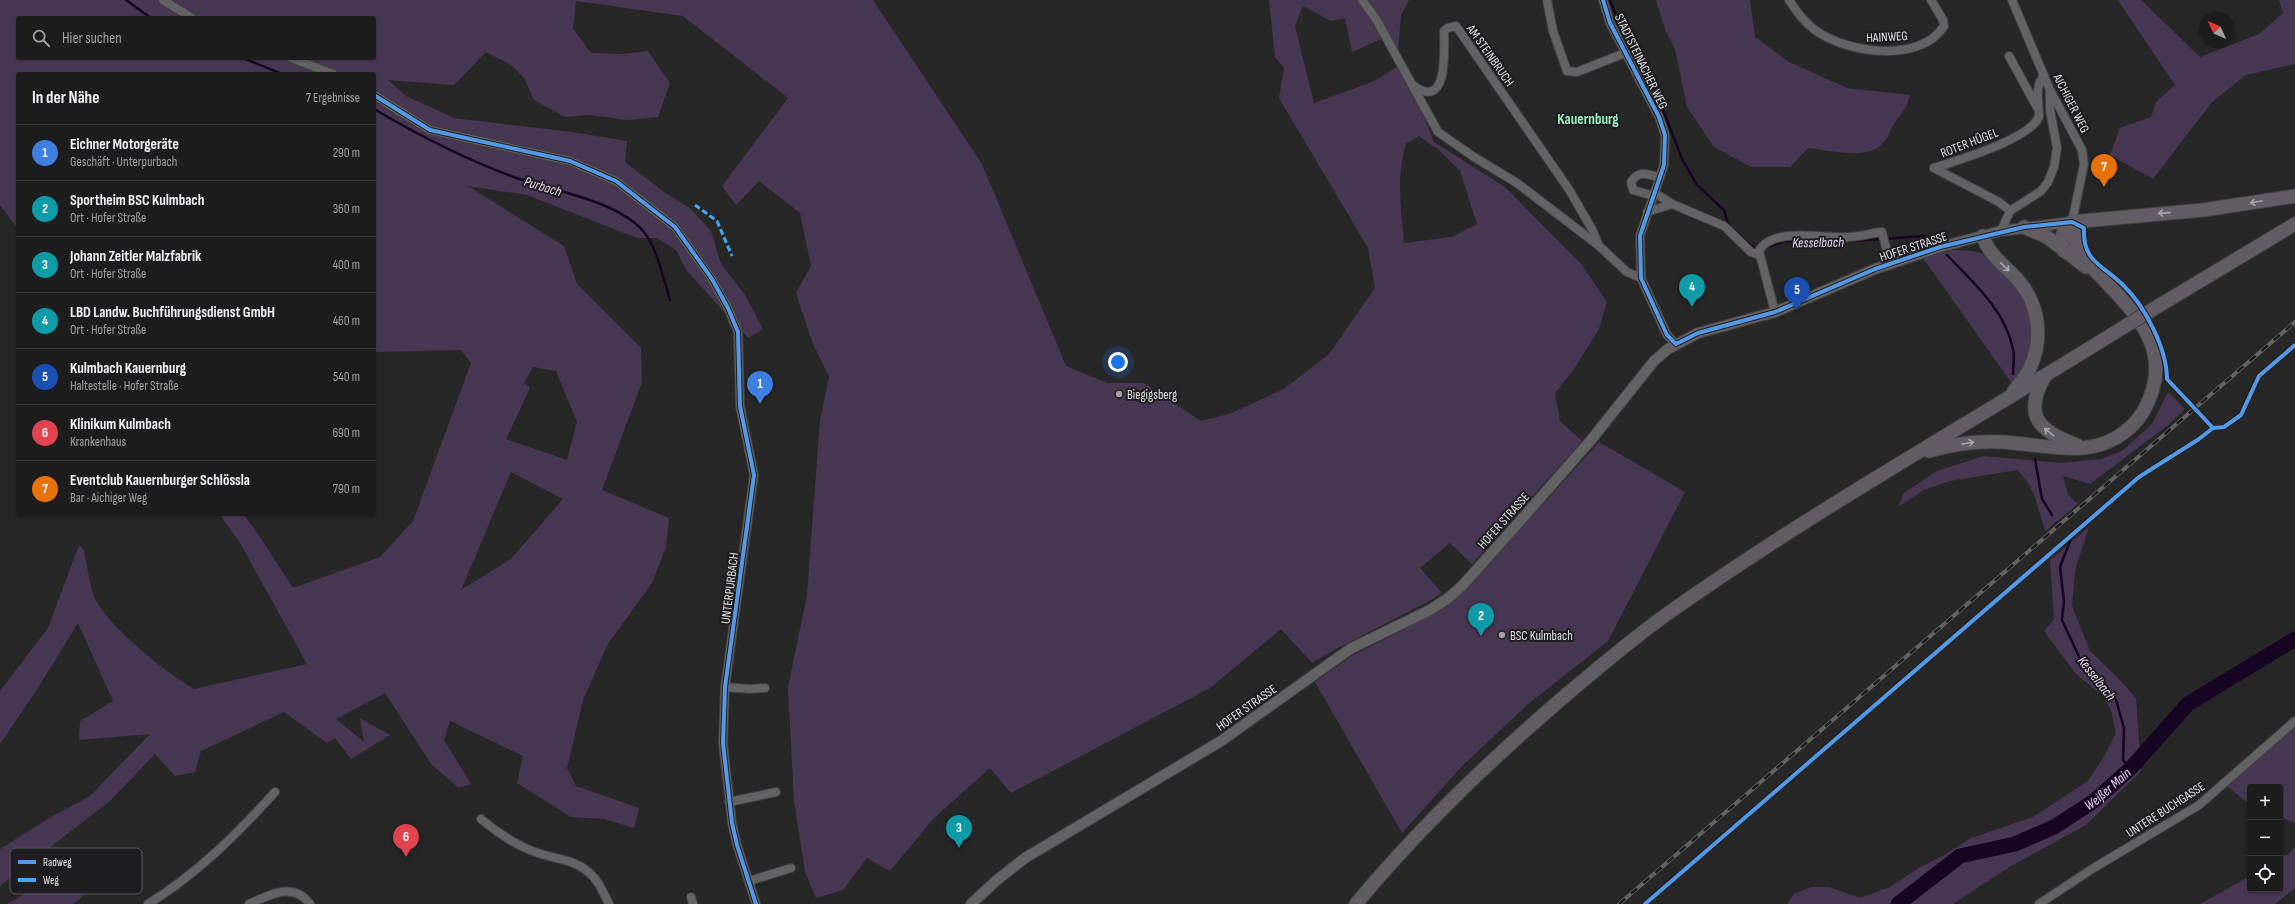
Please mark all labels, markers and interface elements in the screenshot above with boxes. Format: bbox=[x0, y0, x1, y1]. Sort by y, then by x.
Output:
street label: STADTSTEINACHER WEG bbox=[1611, 11, 1671, 112]
north arrow bbox=[2199, 12, 2235, 48]
search box bbox=[16, 16, 376, 60]
street label: AM STEINBRUCH bbox=[1462, 21, 1517, 90]
icon: search bbox=[30, 27, 52, 49]
street label: HAINWEG bbox=[1866, 28, 1908, 46]
text: Hier suchen bbox=[62, 29, 122, 48]
street label: AICHIGER WEG bbox=[2049, 70, 2093, 136]
text: In der Nähe bbox=[32, 88, 99, 108]
text: 7 Ergebnisse bbox=[306, 90, 360, 106]
district label: Kauernburg bbox=[1557, 110, 1619, 129]
street label: ROTER HÜGEL bbox=[1938, 124, 2001, 161]
text: Eichner Motorgeräte bbox=[70, 135, 179, 154]
text: 1 bbox=[42, 145, 48, 161]
text: 290 m bbox=[333, 145, 360, 161]
text: Geschäft · Unterpurbach bbox=[70, 154, 177, 170]
pin: 7 bbox=[2091, 154, 2117, 187]
water label: Purbach bbox=[522, 173, 564, 200]
text: Sportheim BSC Kulmbach bbox=[70, 191, 204, 210]
one-way arrow bbox=[2250, 198, 2263, 206]
text: 2 bbox=[42, 201, 48, 217]
text: 360 m bbox=[333, 201, 360, 217]
one-way arrow bbox=[2158, 209, 2171, 216]
text: Ort · Hofer Straße bbox=[70, 210, 146, 226]
street label: HOFER STRASSE bbox=[1878, 229, 1949, 265]
water label: Kesselbach bbox=[1792, 234, 1844, 251]
text: Johann Zeitler Malzfabrik bbox=[70, 247, 201, 266]
text: 3 bbox=[42, 257, 48, 273]
text: 400 m bbox=[333, 257, 360, 273]
one-way arrow bbox=[2000, 262, 2010, 272]
text: Ort · Hofer Straße bbox=[70, 266, 146, 282]
pin: 4 bbox=[1679, 274, 1705, 307]
pin: 5 bbox=[1784, 277, 1810, 310]
text: LBD Landw. Buchführungsdienst GmbH bbox=[70, 303, 275, 322]
text: 4 bbox=[42, 313, 48, 329]
text: 460 m bbox=[333, 313, 360, 329]
text: Ort · Hofer Straße bbox=[70, 322, 146, 338]
your location bbox=[1108, 352, 1128, 372]
text: Kulmbach Kauernburg bbox=[70, 359, 186, 378]
text: 5 bbox=[42, 369, 48, 385]
text: 540 m bbox=[333, 369, 360, 385]
pin: 1 bbox=[747, 371, 773, 404]
text: Haltestelle · Hofer Straße bbox=[70, 378, 179, 394]
place label: Biegigsberg bbox=[1127, 387, 1177, 403]
marker: Biegigsberg bbox=[1114, 389, 1124, 399]
text: Klinikum Kulmbach bbox=[70, 415, 171, 434]
text: 6 bbox=[42, 425, 48, 441]
text: 690 m bbox=[332, 425, 360, 441]
one-way arrow bbox=[2043, 428, 2054, 436]
text: Krankenhaus bbox=[70, 434, 126, 450]
one-way arrow bbox=[1961, 439, 1974, 447]
text: Eventclub Kauernburger Schlössla bbox=[70, 471, 250, 490]
text: 7 bbox=[42, 481, 48, 497]
text: 790 m bbox=[333, 481, 360, 497]
street label: HOFER STRASSE bbox=[1474, 489, 1533, 552]
text: Bar · Aichiger Weg bbox=[70, 490, 147, 506]
street label: UNTERPURBACH bbox=[718, 552, 742, 625]
pin: 2 bbox=[1468, 603, 1494, 636]
place label: BSC Kulmbach bbox=[1510, 628, 1573, 644]
marker: BSC Kulmbach bbox=[1497, 630, 1507, 640]
water label: Kesselbach bbox=[2074, 653, 2119, 704]
street label: HOFER STRASSE bbox=[1213, 681, 1280, 734]
water label: Weißer Main bbox=[2081, 764, 2135, 814]
street label: UNTERE BUCHGASSE bbox=[2123, 778, 2208, 841]
map controls bbox=[2247, 784, 2283, 892]
button: + bbox=[2247, 784, 2283, 820]
pin: 3 bbox=[946, 815, 972, 848]
button: − bbox=[2247, 820, 2283, 856]
pin: 6 bbox=[393, 824, 419, 857]
legend bbox=[10, 848, 142, 894]
text: Radweg bbox=[43, 856, 72, 869]
button: locate bbox=[2247, 856, 2283, 892]
text: Weg bbox=[43, 874, 59, 887]

